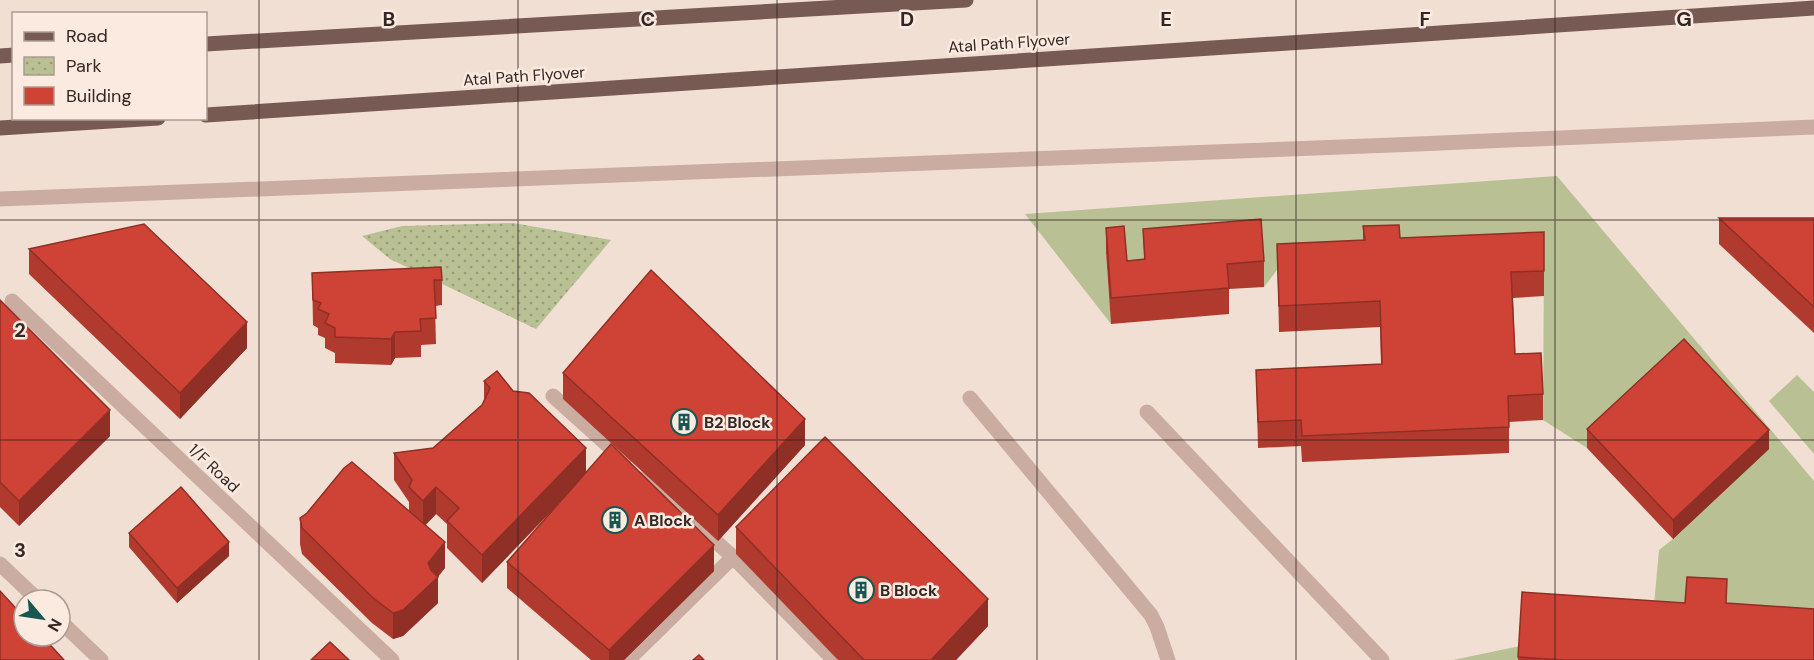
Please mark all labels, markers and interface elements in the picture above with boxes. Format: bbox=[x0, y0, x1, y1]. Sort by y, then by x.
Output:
text: B bbox=[383, 6, 395, 32]
text: C bbox=[641, 6, 655, 32]
text: D bbox=[900, 6, 914, 32]
text: E bbox=[1160, 6, 1172, 32]
text: F bbox=[1419, 6, 1431, 32]
text: G bbox=[1676, 6, 1692, 32]
legend bbox=[12, 12, 207, 120]
text: Road bbox=[66, 24, 108, 48]
street label: Atal Path Flyover bbox=[947, 28, 1071, 58]
text: Park bbox=[66, 54, 102, 78]
street label: Atal Path Flyover bbox=[462, 61, 586, 91]
text: Building bbox=[66, 84, 131, 108]
text: 2 bbox=[14, 317, 26, 343]
building icon: B2 Block bbox=[669, 407, 699, 437]
place label: B2 Block bbox=[704, 412, 771, 433]
street label: 1/F Road bbox=[184, 439, 244, 497]
building icon: A Block bbox=[600, 505, 630, 535]
place label: A Block bbox=[634, 510, 693, 531]
text: 3 bbox=[14, 537, 26, 563]
building icon: B Block bbox=[846, 575, 876, 605]
place label: B Block bbox=[880, 580, 938, 601]
north arrow bbox=[12, 588, 72, 648]
text: N bbox=[43, 615, 67, 635]

